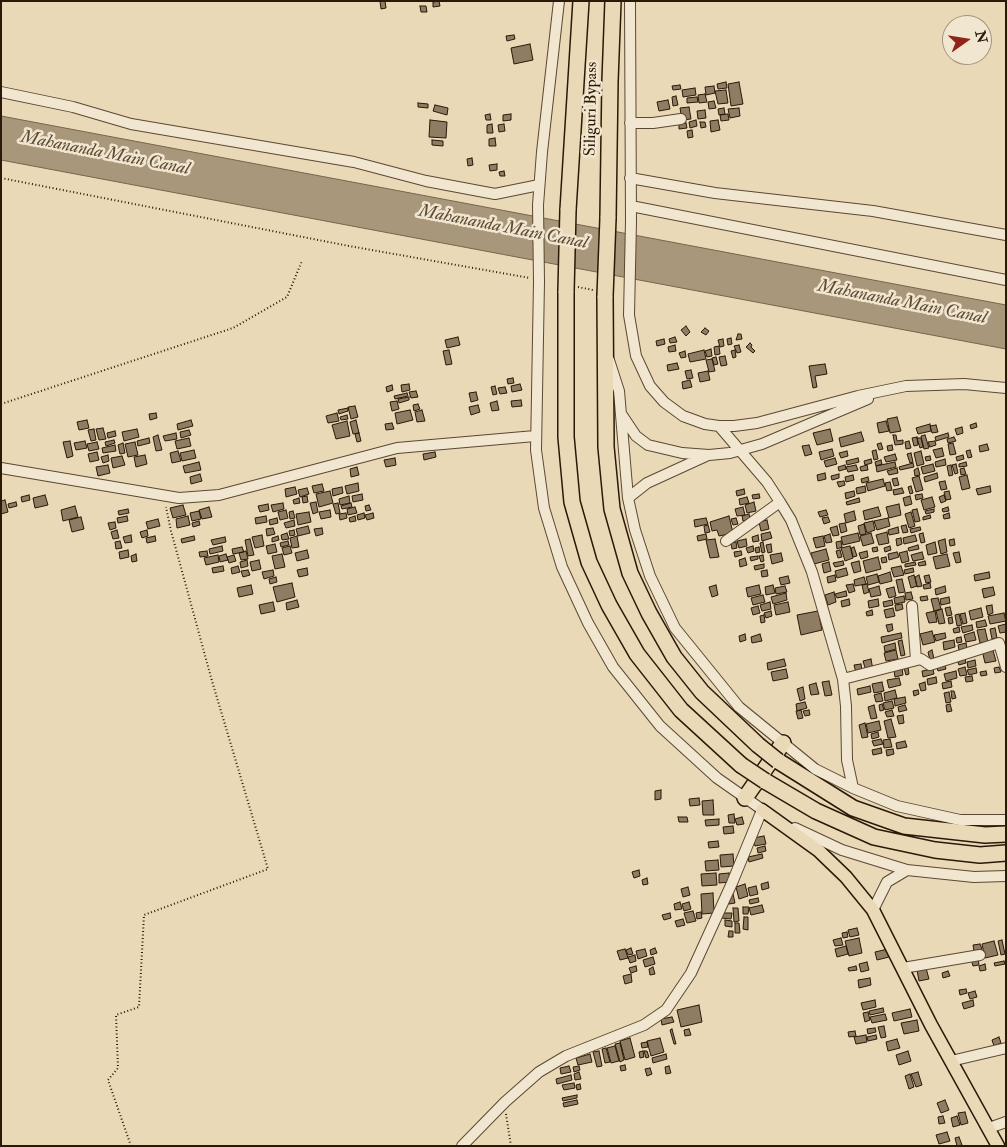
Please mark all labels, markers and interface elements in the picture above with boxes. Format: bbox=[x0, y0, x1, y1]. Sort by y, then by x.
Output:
north arrow bbox=[942, 15, 992, 65]
text: N bbox=[971, 29, 991, 45]
street label: Siliguri Bypass bbox=[582, 62, 602, 156]
water label: Mahananda Main Canal bbox=[19, 127, 191, 181]
water label: Mahananda Main Canal bbox=[417, 201, 589, 255]
water label: Mahananda Main Canal bbox=[816, 276, 988, 330]

